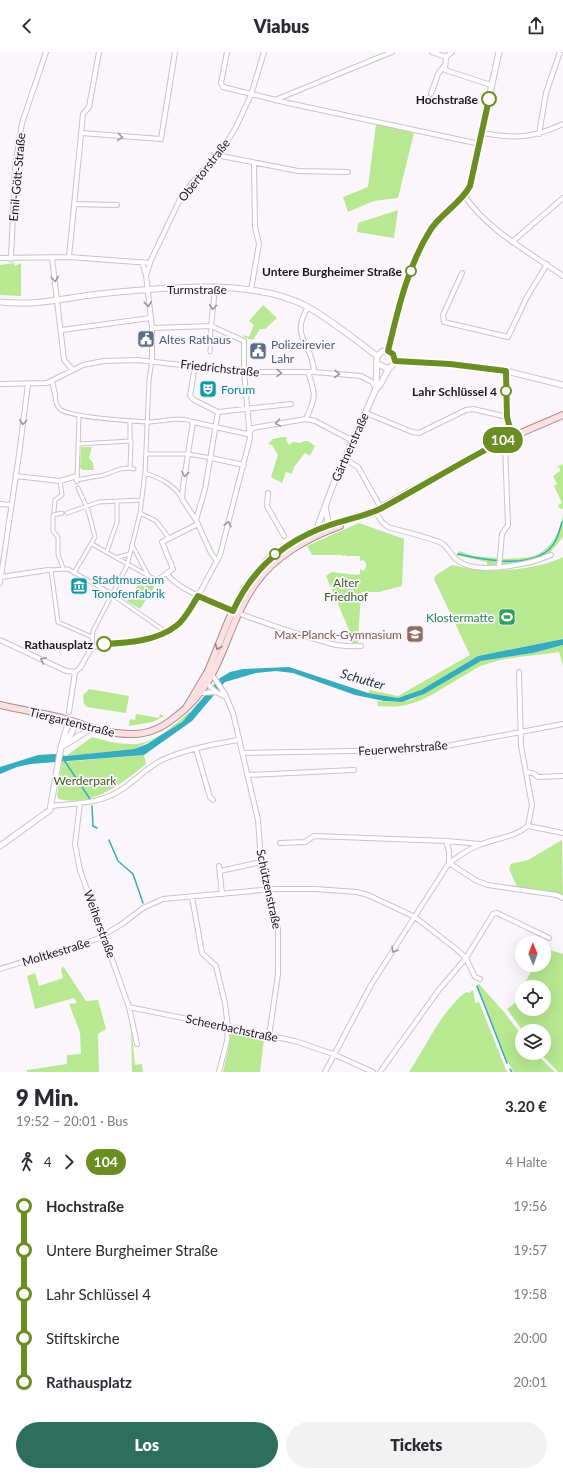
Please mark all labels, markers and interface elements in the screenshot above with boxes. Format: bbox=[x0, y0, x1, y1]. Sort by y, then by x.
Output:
icon: back bbox=[16, 15, 38, 37]
text: Viabus bbox=[254, 15, 309, 37]
icon: share bbox=[525, 15, 547, 37]
marker: Hochstraße bbox=[481, 91, 497, 107]
place label: Hochstraße bbox=[416, 92, 479, 107]
street label: Emil-Gött-Straße bbox=[6, 132, 28, 222]
one-way arrow bbox=[117, 132, 123, 141]
street label: Obertorstraße bbox=[175, 136, 233, 204]
place label: Untere Burgheimer Straße bbox=[262, 264, 403, 279]
marker: Untere Burgheimer Straße bbox=[405, 265, 417, 277]
one-way arrow bbox=[50, 276, 59, 282]
street label: Turmstraße bbox=[167, 282, 227, 297]
one-way arrow bbox=[143, 301, 152, 307]
one-way arrow bbox=[209, 304, 218, 310]
public building icon: Altes Rathaus bbox=[136, 329, 156, 349]
place label: Altes Rathaus bbox=[159, 332, 231, 347]
place label: Polizeirevier Lahr bbox=[271, 337, 336, 366]
public building icon: Polizeirevier Lahr bbox=[248, 341, 268, 361]
street label: Friedrichstraße bbox=[180, 356, 260, 380]
one-way arrow bbox=[276, 368, 282, 377]
one-way arrow bbox=[334, 370, 340, 379]
theatre icon: Forum bbox=[198, 379, 218, 399]
place label: Forum bbox=[221, 382, 255, 397]
place label: Lahr Schlüssel 4 bbox=[412, 384, 497, 399]
marker: Lahr Schlüssel 4 bbox=[500, 385, 512, 397]
street label: Gärtnerstraße bbox=[328, 410, 372, 484]
one-way arrow bbox=[19, 419, 28, 425]
one-way arrow bbox=[275, 419, 281, 427]
line badge: 104 bbox=[480, 427, 526, 453]
text: 104 bbox=[491, 431, 515, 448]
one-way arrow bbox=[181, 471, 189, 477]
one-way arrow bbox=[223, 520, 232, 527]
unlabelled marker bbox=[269, 548, 281, 560]
place label: Stadtmuseum Tonofenfabrik bbox=[92, 572, 166, 601]
park label: Alter Friedhof bbox=[324, 575, 369, 604]
museum icon: Stadtmuseum Tonofenfabrik bbox=[69, 576, 89, 596]
sports icon: Klostermatte bbox=[497, 607, 517, 627]
place label: Klostermatte bbox=[426, 610, 494, 625]
school or university icon: Max-Planck-Gymnasium bbox=[405, 624, 425, 644]
place label: Max-Planck-Gymnasium bbox=[274, 627, 402, 642]
marker: Rathausplatz bbox=[96, 636, 112, 652]
place label: Rathausplatz bbox=[24, 637, 93, 652]
one-way arrow bbox=[215, 642, 223, 650]
one-way arrow bbox=[40, 657, 47, 665]
water label: Schutter bbox=[339, 665, 387, 693]
street label: Tiergartenstraße bbox=[28, 704, 116, 740]
street label: Feuerwehrstraße bbox=[358, 737, 448, 759]
park label: Werderpark bbox=[54, 773, 117, 788]
street label: Schützenstraße bbox=[253, 848, 285, 930]
street label: Weiherstraße bbox=[81, 888, 119, 960]
street label: Moltkestraße bbox=[20, 935, 92, 969]
north arrow bbox=[515, 936, 551, 972]
map controls bbox=[515, 936, 551, 1060]
one-way arrow bbox=[392, 945, 399, 952]
button: locate bbox=[515, 980, 551, 1016]
street label: Scheerbachstraße bbox=[184, 1011, 280, 1045]
button: layers bbox=[515, 1024, 551, 1060]
text: 9 Min. bbox=[16, 1084, 78, 1111]
text: 3.20 € bbox=[505, 1097, 547, 1115]
text: 19:52 – 20:01 · Bus bbox=[16, 1113, 128, 1129]
icon: walk bbox=[16, 1151, 38, 1173]
icon: forward bbox=[58, 1151, 80, 1173]
text: 104 bbox=[94, 1153, 118, 1170]
text: 4 bbox=[44, 1154, 52, 1170]
text: 4 Halte bbox=[505, 1154, 547, 1170]
text: Hochstraße bbox=[46, 1197, 124, 1215]
text: 19:56 bbox=[514, 1198, 547, 1214]
text: Untere Burgheimer Straße bbox=[46, 1241, 218, 1259]
text: 19:57 bbox=[514, 1242, 547, 1258]
text: Lahr Schlüssel 4 bbox=[46, 1285, 151, 1303]
text: 19:58 bbox=[514, 1286, 547, 1302]
text: Stiftskirche bbox=[46, 1329, 120, 1347]
text: 20:00 bbox=[514, 1330, 547, 1346]
text: Rathausplatz bbox=[46, 1373, 132, 1391]
text: 20:01 bbox=[514, 1374, 547, 1390]
button: Los bbox=[16, 1422, 278, 1468]
button: Tickets bbox=[286, 1422, 547, 1468]

